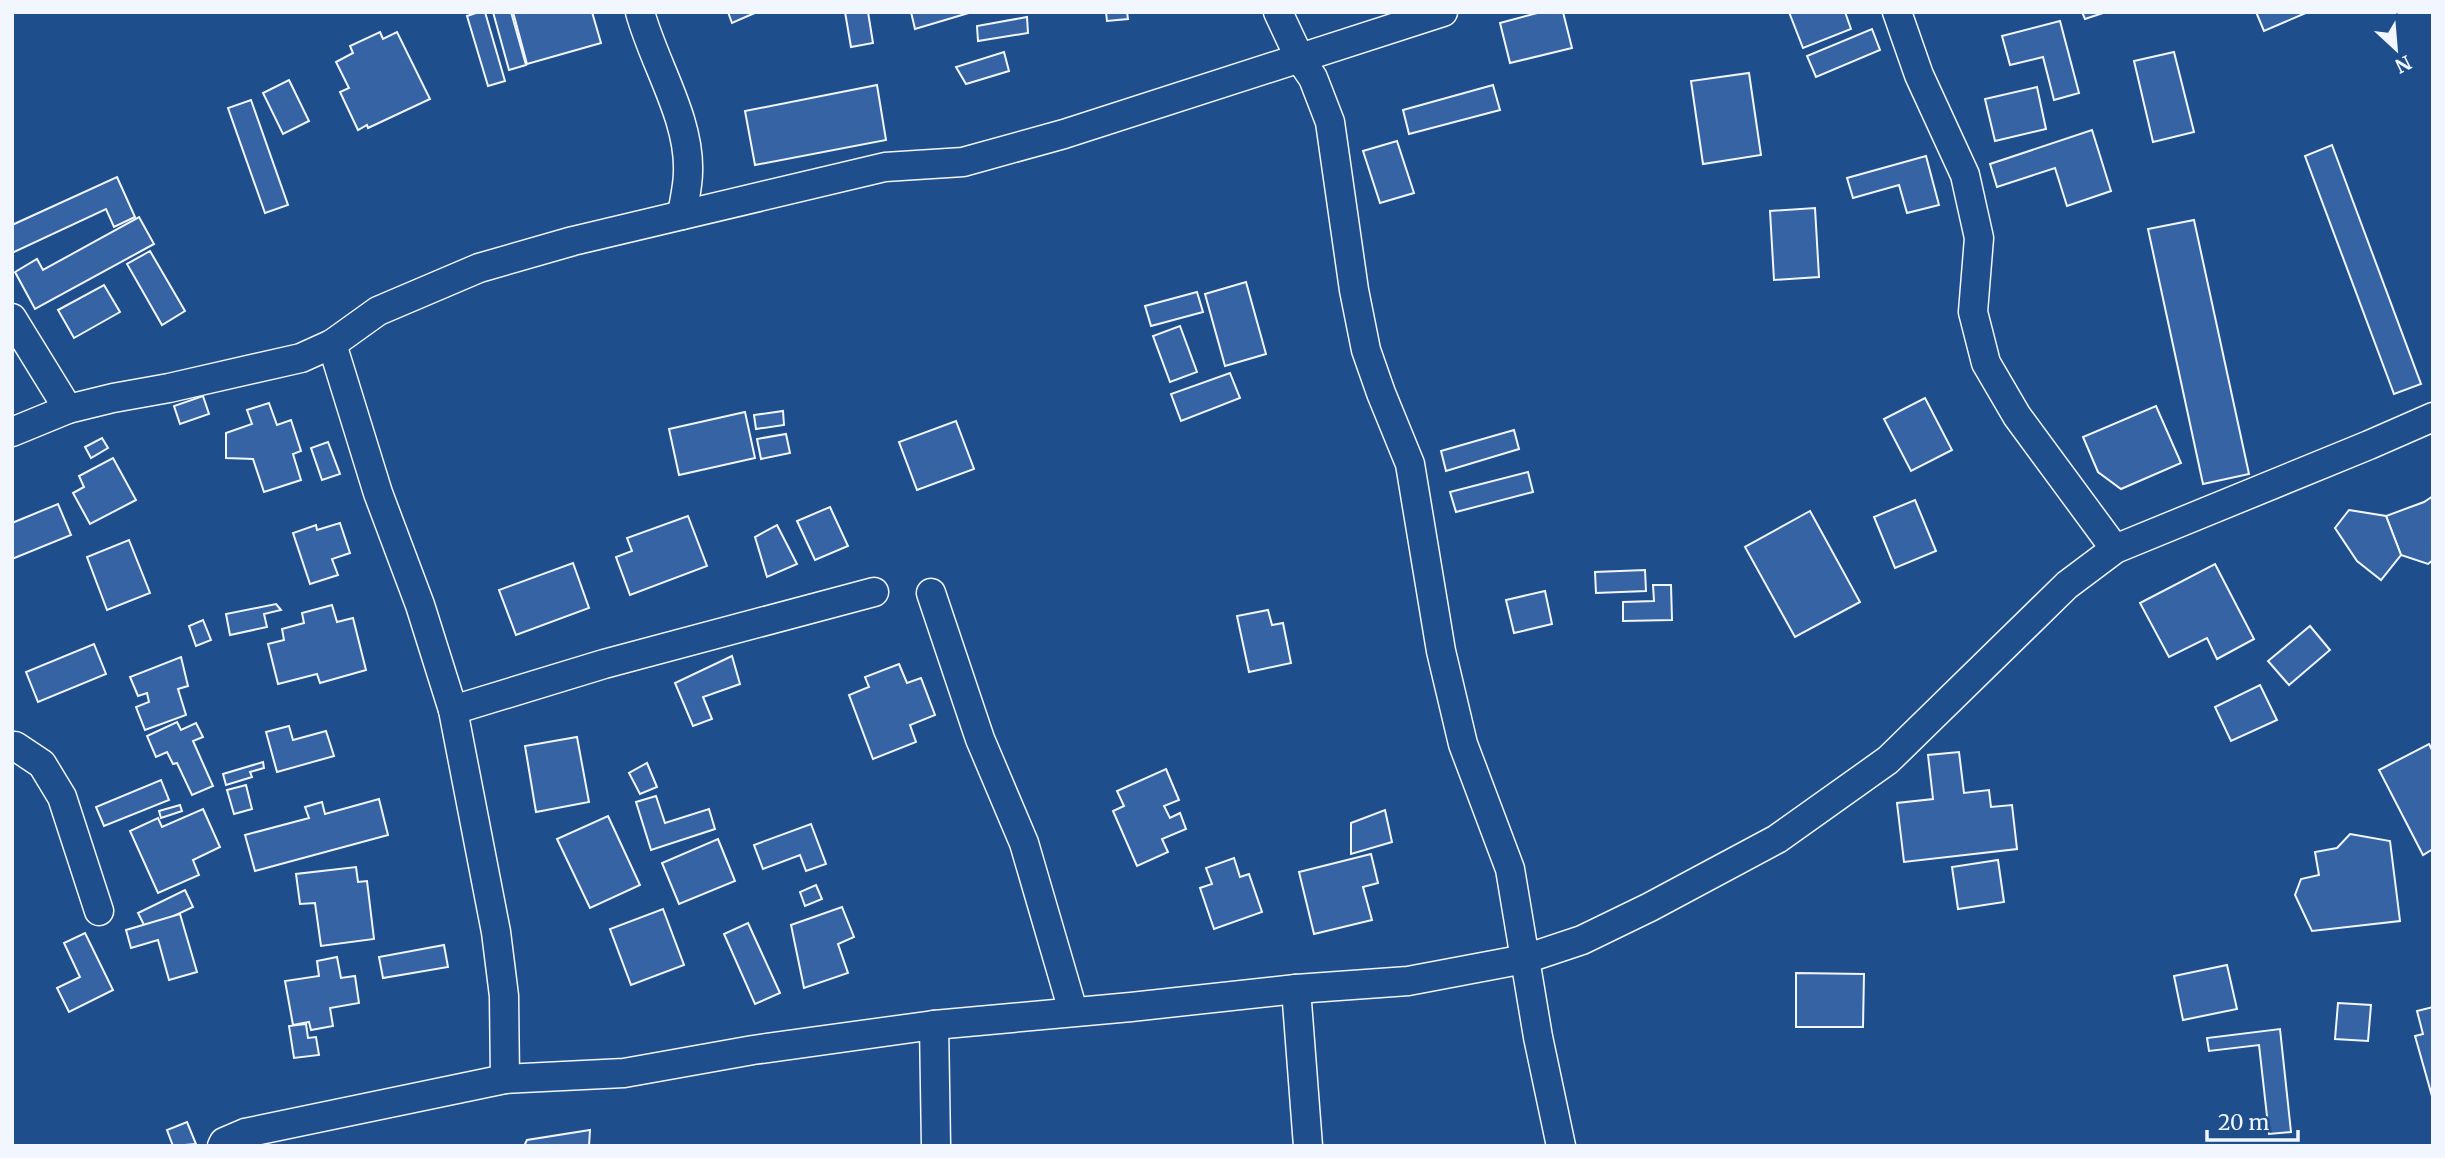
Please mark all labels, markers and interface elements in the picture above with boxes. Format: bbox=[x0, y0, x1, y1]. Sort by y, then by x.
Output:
north arrow bbox=[2361, 14, 2431, 84]
text: N bbox=[2391, 50, 2415, 78]
scale bar bbox=[2207, 1098, 2298, 1142]
text: 20 m bbox=[2218, 1109, 2270, 1136]

